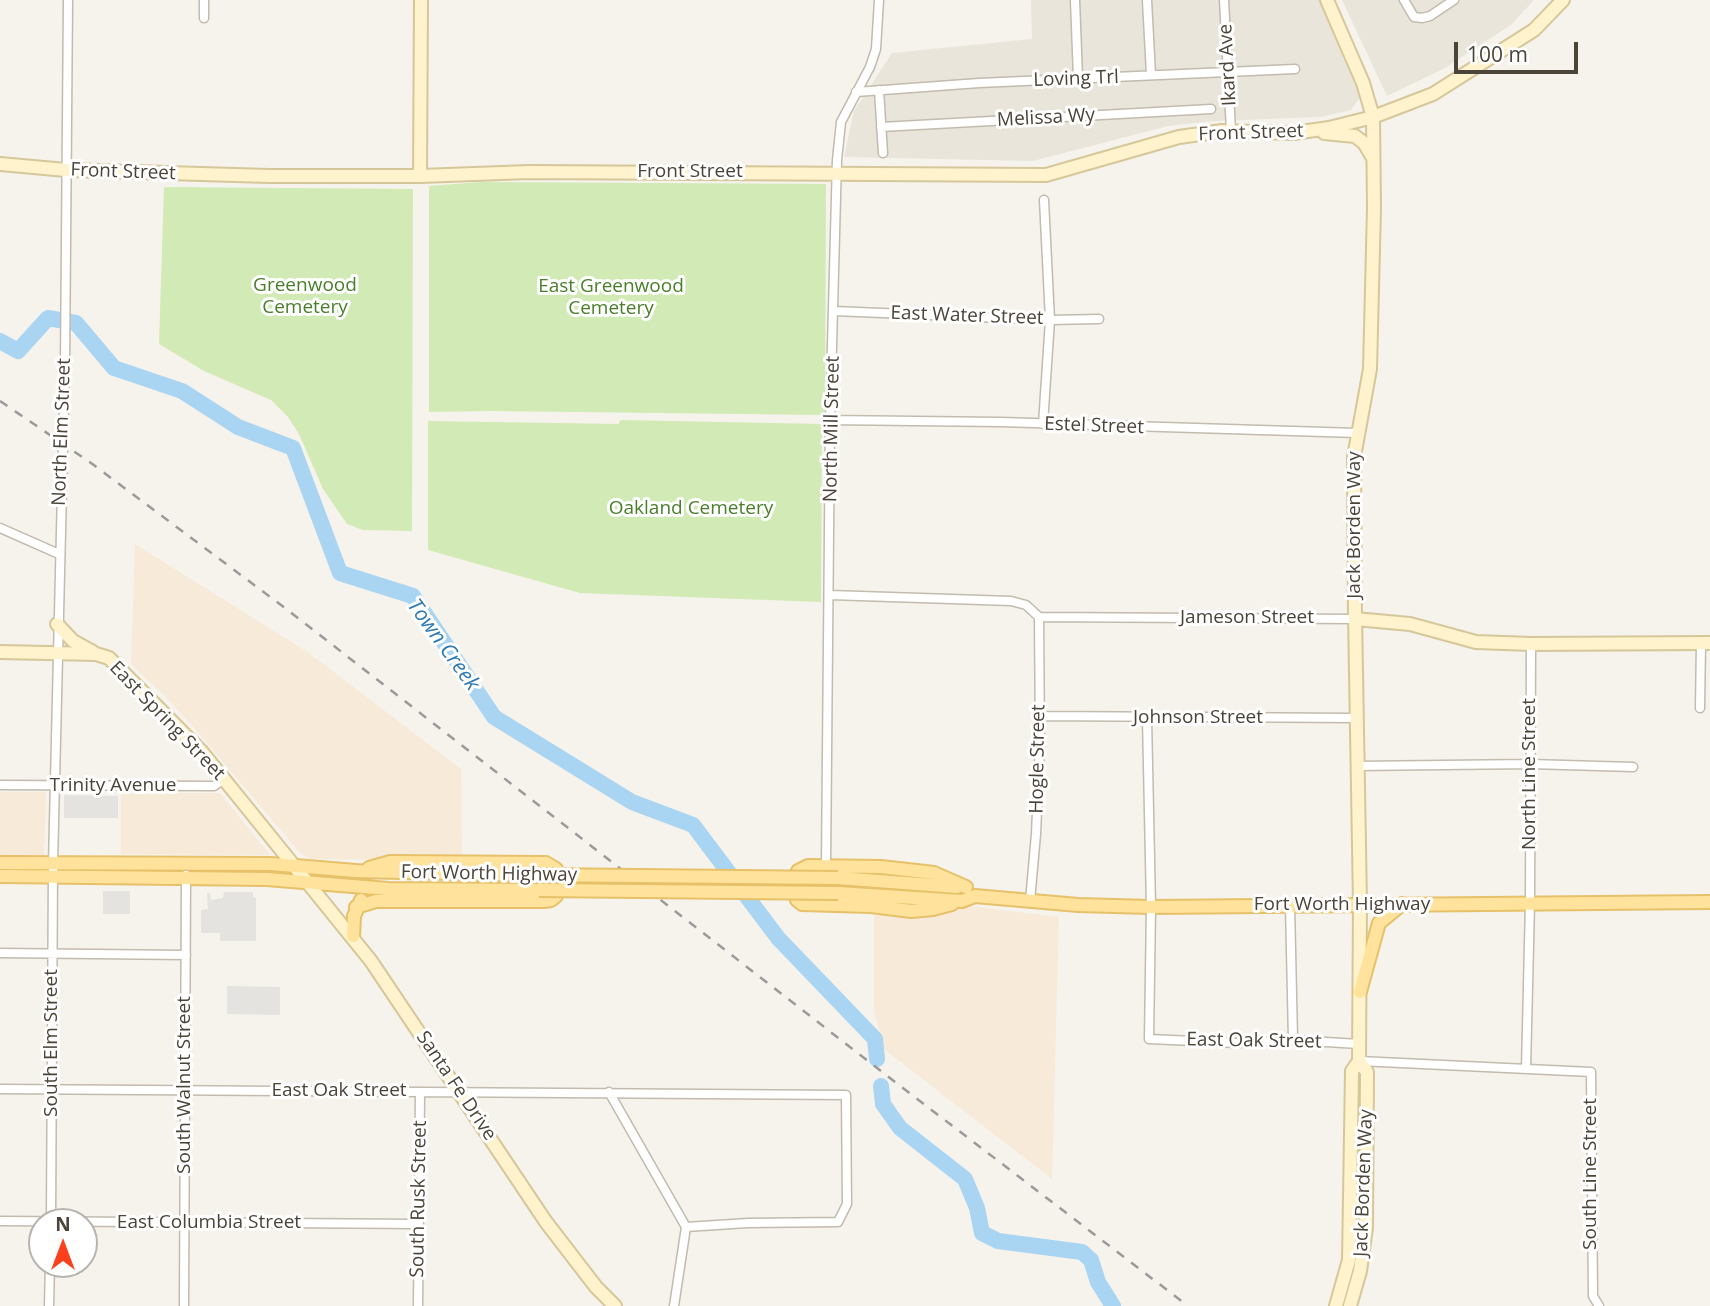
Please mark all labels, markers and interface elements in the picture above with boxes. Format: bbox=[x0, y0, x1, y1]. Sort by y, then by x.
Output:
street label: Ikard Ave bbox=[1214, 23, 1242, 107]
scale bar bbox=[1458, 28, 1582, 72]
text: 100 m bbox=[1467, 40, 1528, 68]
street label: Loving Trl bbox=[1033, 66, 1119, 92]
street label: Melissa Wy bbox=[996, 104, 1096, 132]
street label: Front Street bbox=[1198, 120, 1304, 146]
street label: Front Street bbox=[70, 159, 176, 185]
street label: Front Street bbox=[637, 161, 743, 183]
park label: Greenwood Cemetery bbox=[253, 275, 357, 319]
park label: East Greenwood Cemetery bbox=[538, 276, 684, 320]
street label: East Water Street bbox=[890, 302, 1044, 330]
street label: North Mill Street bbox=[819, 356, 845, 502]
street label: North Elm Street bbox=[48, 358, 76, 506]
street label: Estel Street bbox=[1044, 413, 1144, 439]
street label: Jack Borden Way bbox=[1344, 451, 1366, 599]
park label: Oakland Cemetery bbox=[609, 498, 773, 520]
water label: Town Creek bbox=[401, 594, 485, 696]
street label: Jameson Street bbox=[1180, 607, 1314, 629]
street label: East Spring Street bbox=[104, 657, 230, 785]
street label: North Line Street bbox=[1519, 698, 1541, 850]
street label: Hogle Street bbox=[1026, 704, 1050, 814]
street label: Johnson Street bbox=[1133, 707, 1263, 729]
street label: Trinity Avenue bbox=[50, 775, 176, 797]
street label: Fort Worth Highway bbox=[401, 861, 577, 887]
street label: Fort Worth Highway bbox=[1254, 894, 1430, 916]
street label: South Elm Street bbox=[41, 969, 63, 1117]
street label: South Walnut Street bbox=[174, 996, 196, 1174]
street label: Santa Fe Drive bbox=[411, 1027, 501, 1145]
street label: East Oak Street bbox=[1186, 1028, 1322, 1054]
street label: East Oak Street bbox=[271, 1080, 407, 1102]
street label: South Line Street bbox=[1580, 1098, 1602, 1250]
street label: Jack Borden Way bbox=[1350, 1109, 1378, 1257]
street label: South Rusk Street bbox=[406, 1120, 432, 1278]
north arrow bbox=[28, 1208, 98, 1278]
text: N bbox=[55, 1211, 71, 1237]
street label: East Columbia Street bbox=[117, 1212, 301, 1234]

